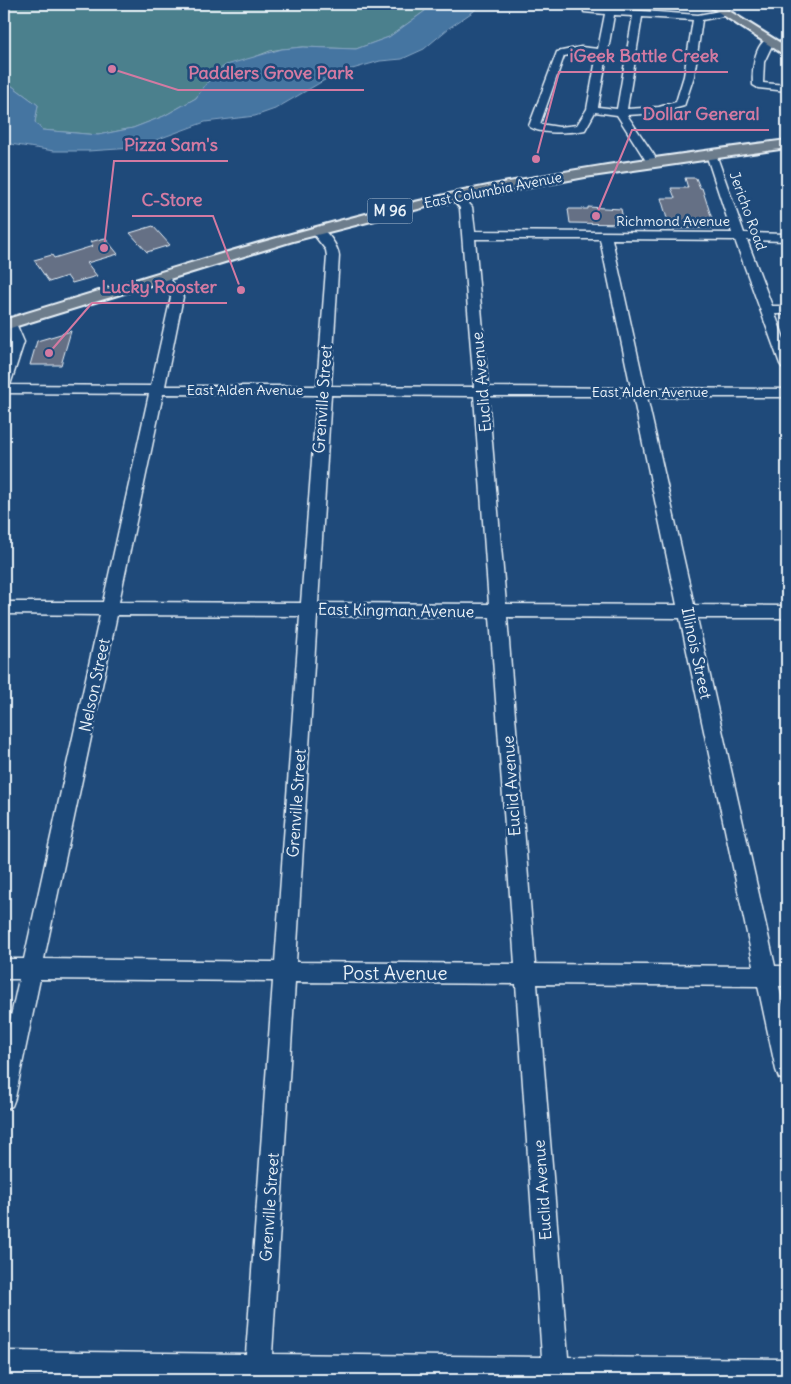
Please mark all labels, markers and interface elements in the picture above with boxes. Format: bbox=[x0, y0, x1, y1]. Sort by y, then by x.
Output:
callout: iGeek Battle Creek bbox=[559, 39, 728, 72]
text: iGeek Battle Creek bbox=[569, 44, 719, 67]
callout: Paddlers Grove Park bbox=[178, 57, 364, 90]
text: Paddlers Grove Park bbox=[188, 61, 354, 84]
callout: Dollar General bbox=[632, 97, 769, 130]
text: Dollar General bbox=[642, 102, 760, 125]
callout: Pizza Sam's bbox=[114, 128, 228, 161]
text: Pizza Sam's bbox=[124, 133, 218, 156]
street label: East Columbia Avenue bbox=[423, 168, 563, 212]
street label: Jericho Road bbox=[725, 169, 771, 253]
callout: C-Store bbox=[132, 183, 213, 216]
text: C-Store bbox=[142, 188, 203, 211]
road number: M 96 bbox=[368, 198, 412, 224]
street label: Richmond Avenue bbox=[616, 212, 730, 230]
callout: Lucky Rooster bbox=[92, 270, 227, 303]
text: Lucky Rooster bbox=[101, 275, 217, 298]
street label: Euclid Avenue bbox=[467, 331, 495, 433]
street label: Grenville Street bbox=[308, 343, 336, 454]
street label: East Alden Avenue bbox=[187, 381, 303, 399]
street label: East Alden Avenue bbox=[592, 383, 708, 401]
street label: East Kingman Avenue bbox=[318, 599, 474, 621]
street label: Illinois Street bbox=[678, 605, 717, 701]
street label: Nelson Street bbox=[74, 636, 114, 734]
street label: Euclid Avenue bbox=[498, 735, 524, 837]
street label: Grenville Street bbox=[282, 747, 310, 858]
street label: Post Avenue bbox=[343, 961, 447, 985]
street label: Euclid Avenue bbox=[529, 1139, 555, 1241]
street label: Grenville Street bbox=[255, 1151, 283, 1262]

